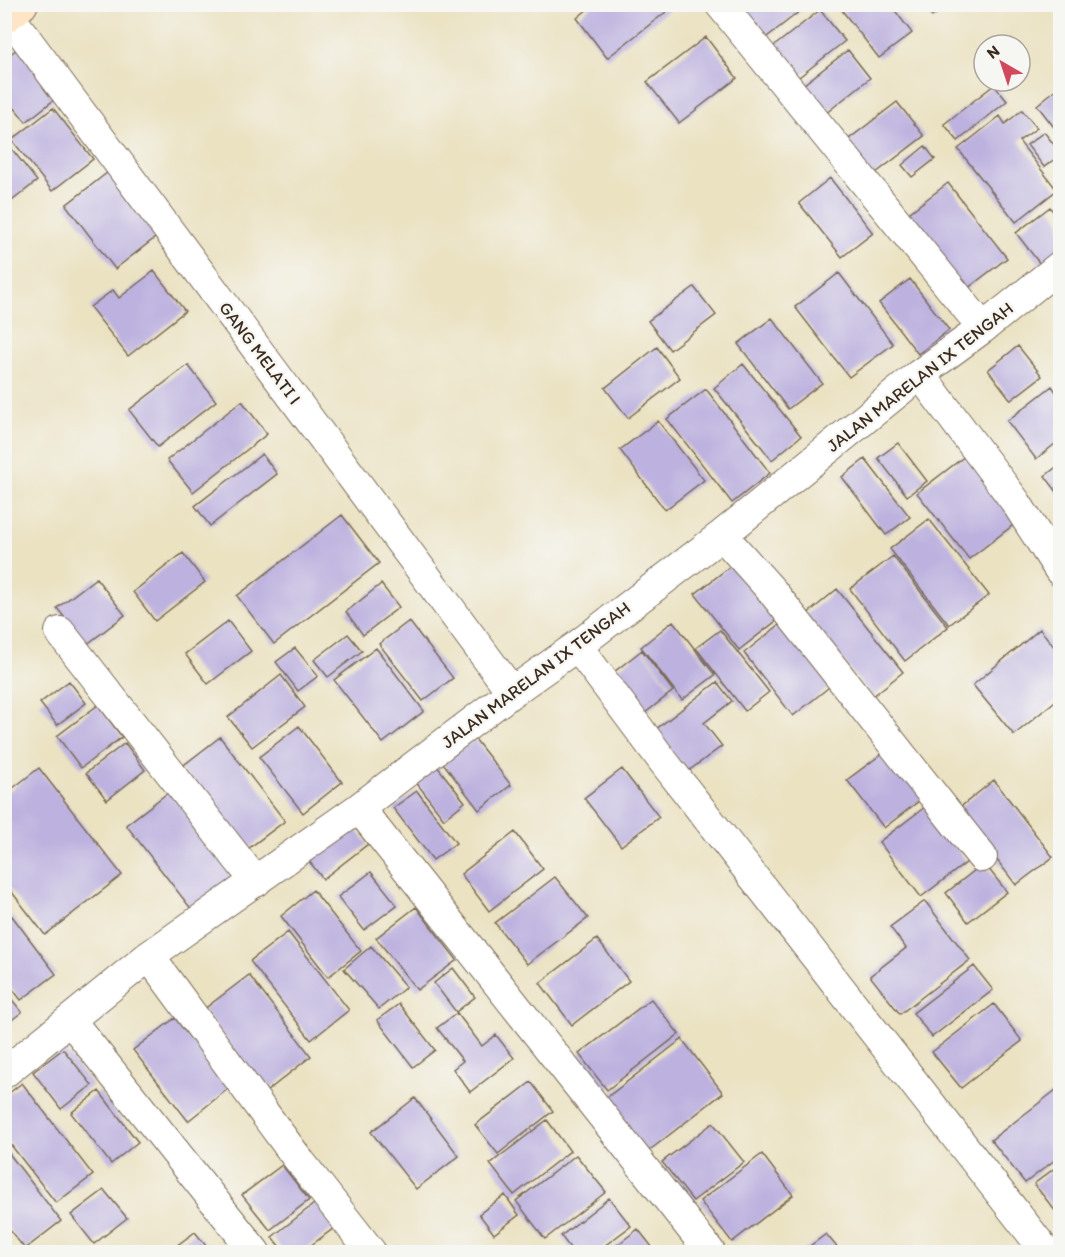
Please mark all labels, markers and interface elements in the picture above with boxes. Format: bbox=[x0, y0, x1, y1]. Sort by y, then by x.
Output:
north arrow bbox=[972, 33, 1032, 93]
text: N bbox=[983, 41, 1003, 63]
street label: GANG MELATI I bbox=[214, 297, 306, 409]
street label: JALAN MARELAN IX TENGAH bbox=[822, 297, 1018, 457]
street label: JALAN MARELAN IX TENGAH bbox=[437, 597, 635, 753]

